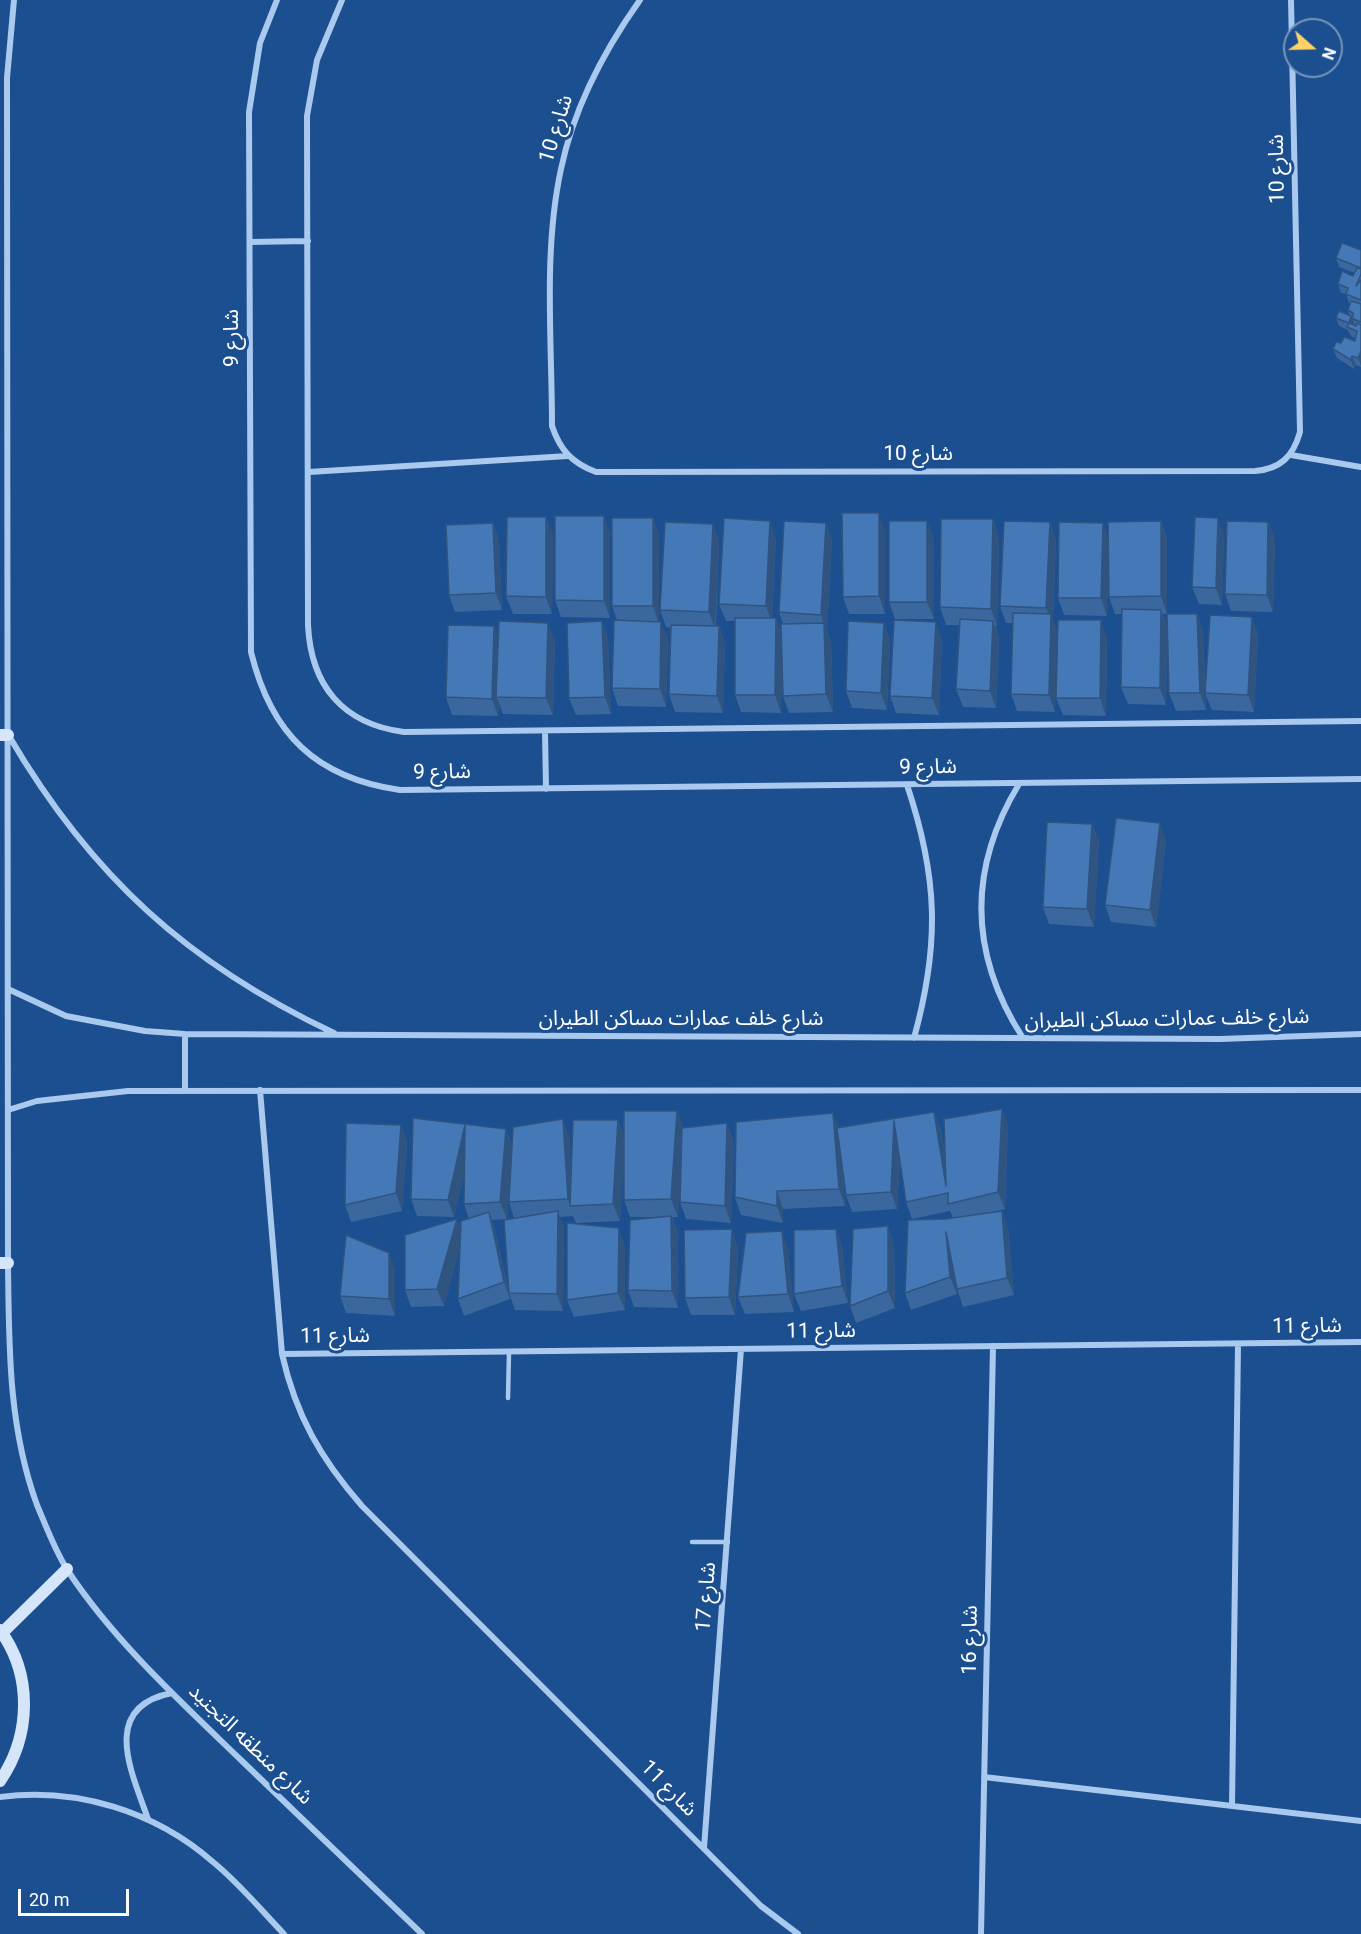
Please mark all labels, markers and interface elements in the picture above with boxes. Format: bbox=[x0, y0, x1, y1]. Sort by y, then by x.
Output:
north arrow bbox=[1283, 18, 1343, 78]
text: N bbox=[1318, 45, 1339, 62]
street label: شارع 10 bbox=[535, 92, 579, 166]
street label: شارع 10 bbox=[1265, 134, 1291, 204]
street label: شارع 9 bbox=[220, 309, 246, 367]
street label: شارع 10 bbox=[883, 442, 953, 468]
street label: شارع 9 bbox=[899, 755, 957, 781]
street label: شارع 9 bbox=[413, 760, 471, 786]
street label: شارع خلف عمارات مساكن الطيران bbox=[1024, 1005, 1310, 1035]
street label: شارع خلف عمارات مساكن الطيران bbox=[539, 1007, 823, 1033]
street label: شارع 11 bbox=[1272, 1314, 1342, 1340]
street label: شارع 11 bbox=[786, 1319, 856, 1345]
street label: شارع 11 bbox=[300, 1324, 370, 1350]
street label: شارع 17 bbox=[691, 1561, 723, 1633]
street label: شارع 16 bbox=[958, 1605, 984, 1675]
street label: شارع منطقه التجنيد bbox=[183, 1679, 317, 1811]
street label: شارع 11 bbox=[634, 1755, 702, 1823]
scale bar bbox=[21, 1877, 132, 1915]
text: 20 m bbox=[29, 1889, 69, 1910]

